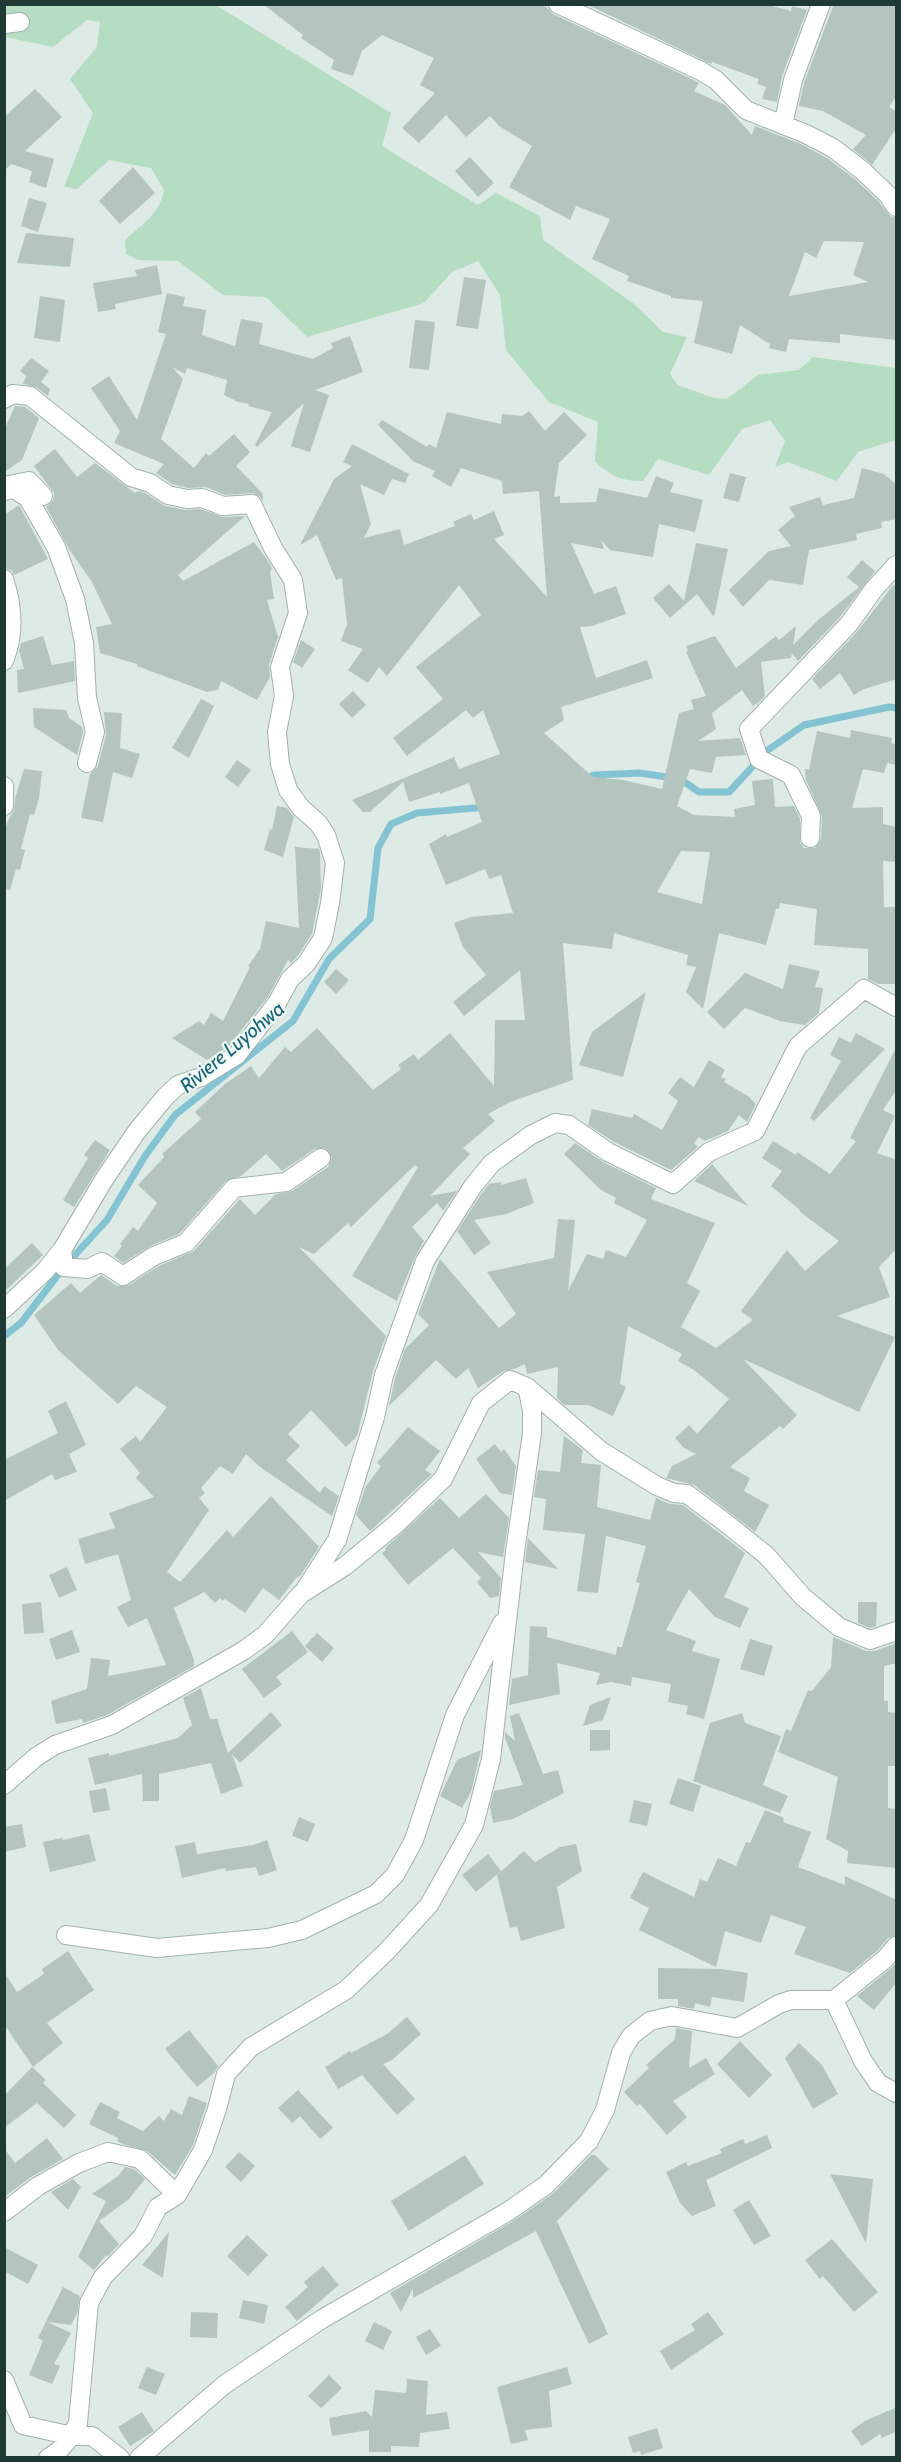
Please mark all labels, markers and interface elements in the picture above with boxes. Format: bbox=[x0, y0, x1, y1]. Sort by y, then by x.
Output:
water label: Riviere Luyohwa bbox=[175, 996, 289, 1098]

